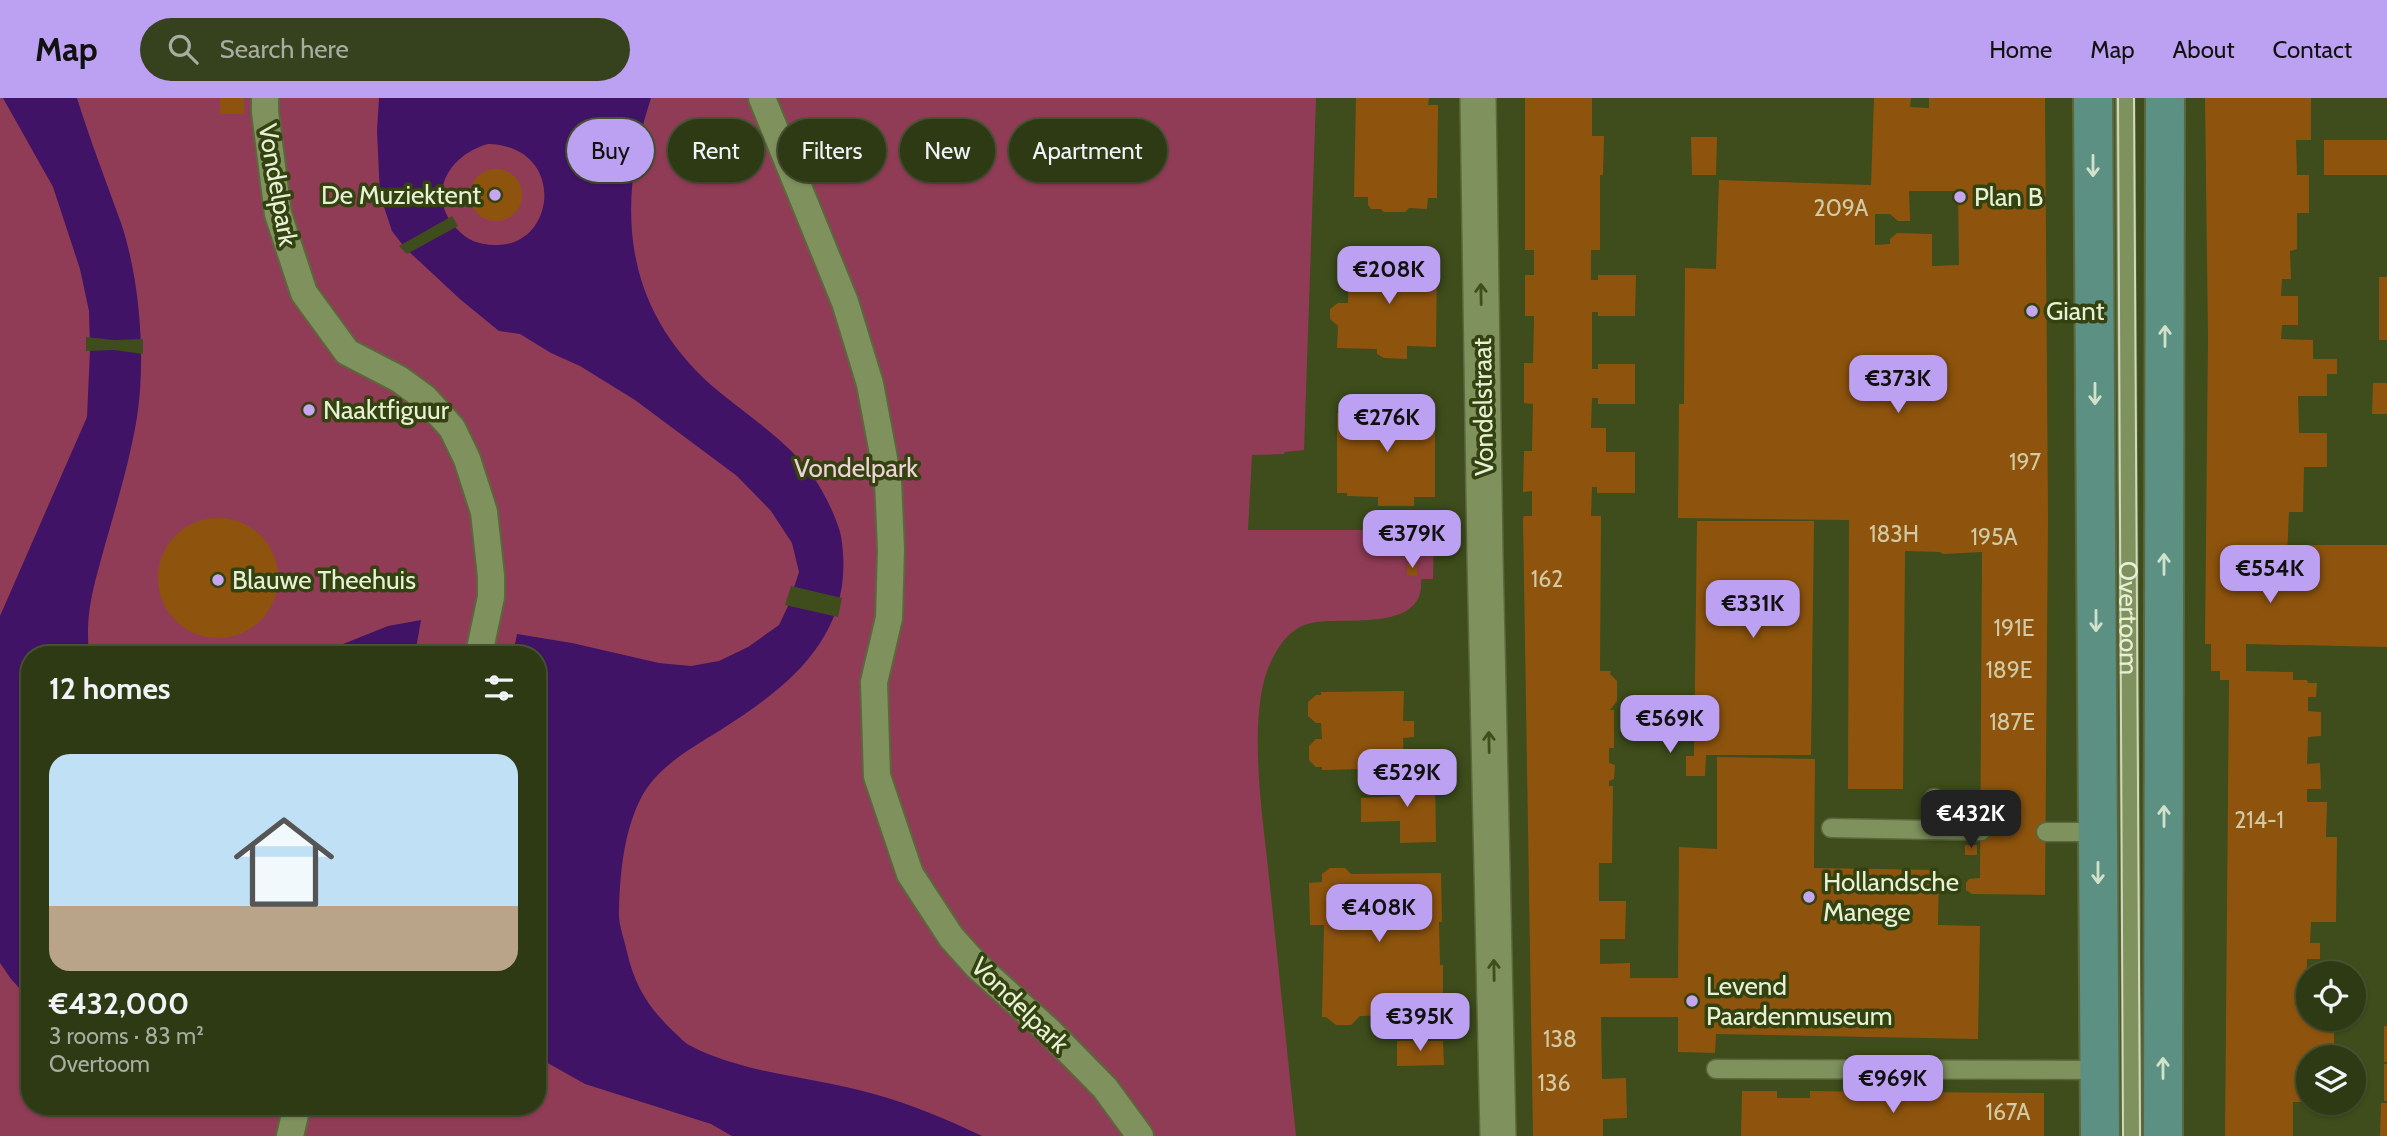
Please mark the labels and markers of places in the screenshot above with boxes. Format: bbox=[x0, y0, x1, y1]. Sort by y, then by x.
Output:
place label: De Muziektent bbox=[321, 179, 481, 211]
place label: Plan B bbox=[1974, 181, 2043, 213]
marker: De Muziektent bbox=[487, 187, 503, 203]
marker: Plan B bbox=[1952, 189, 1968, 205]
pin: €208K bbox=[1340, 246, 1438, 306]
place label: Giant bbox=[2046, 295, 2105, 327]
marker: Giant bbox=[2024, 303, 2040, 319]
pin: €373K bbox=[1849, 356, 1947, 415]
place label: Naaktfiguur bbox=[323, 394, 450, 426]
pin: €276K bbox=[1338, 394, 1436, 454]
marker: Naaktfiguur bbox=[301, 402, 317, 418]
pin: €379K bbox=[1363, 510, 1461, 570]
pin: €554K bbox=[2221, 546, 2319, 605]
place label: Blauwe Theehuis bbox=[232, 564, 416, 596]
marker: Blauwe Theehuis bbox=[210, 572, 226, 588]
pin: €331K bbox=[1704, 580, 1802, 640]
pin: €569K bbox=[1621, 696, 1719, 755]
pin: €529K bbox=[1358, 750, 1456, 809]
pin: €432K bbox=[1922, 790, 2020, 850]
place label: Hollandsche Manege bbox=[1823, 866, 1959, 928]
pin: €408K bbox=[1330, 884, 1428, 944]
marker: Hollandsche Manege bbox=[1801, 889, 1817, 905]
place label: Levend Paardenmuseum bbox=[1706, 970, 1893, 1032]
pin: €395K bbox=[1371, 993, 1469, 1053]
marker: Levend Paardenmuseum bbox=[1684, 993, 1700, 1009]
pin: €969K bbox=[1844, 1056, 1942, 1115]

